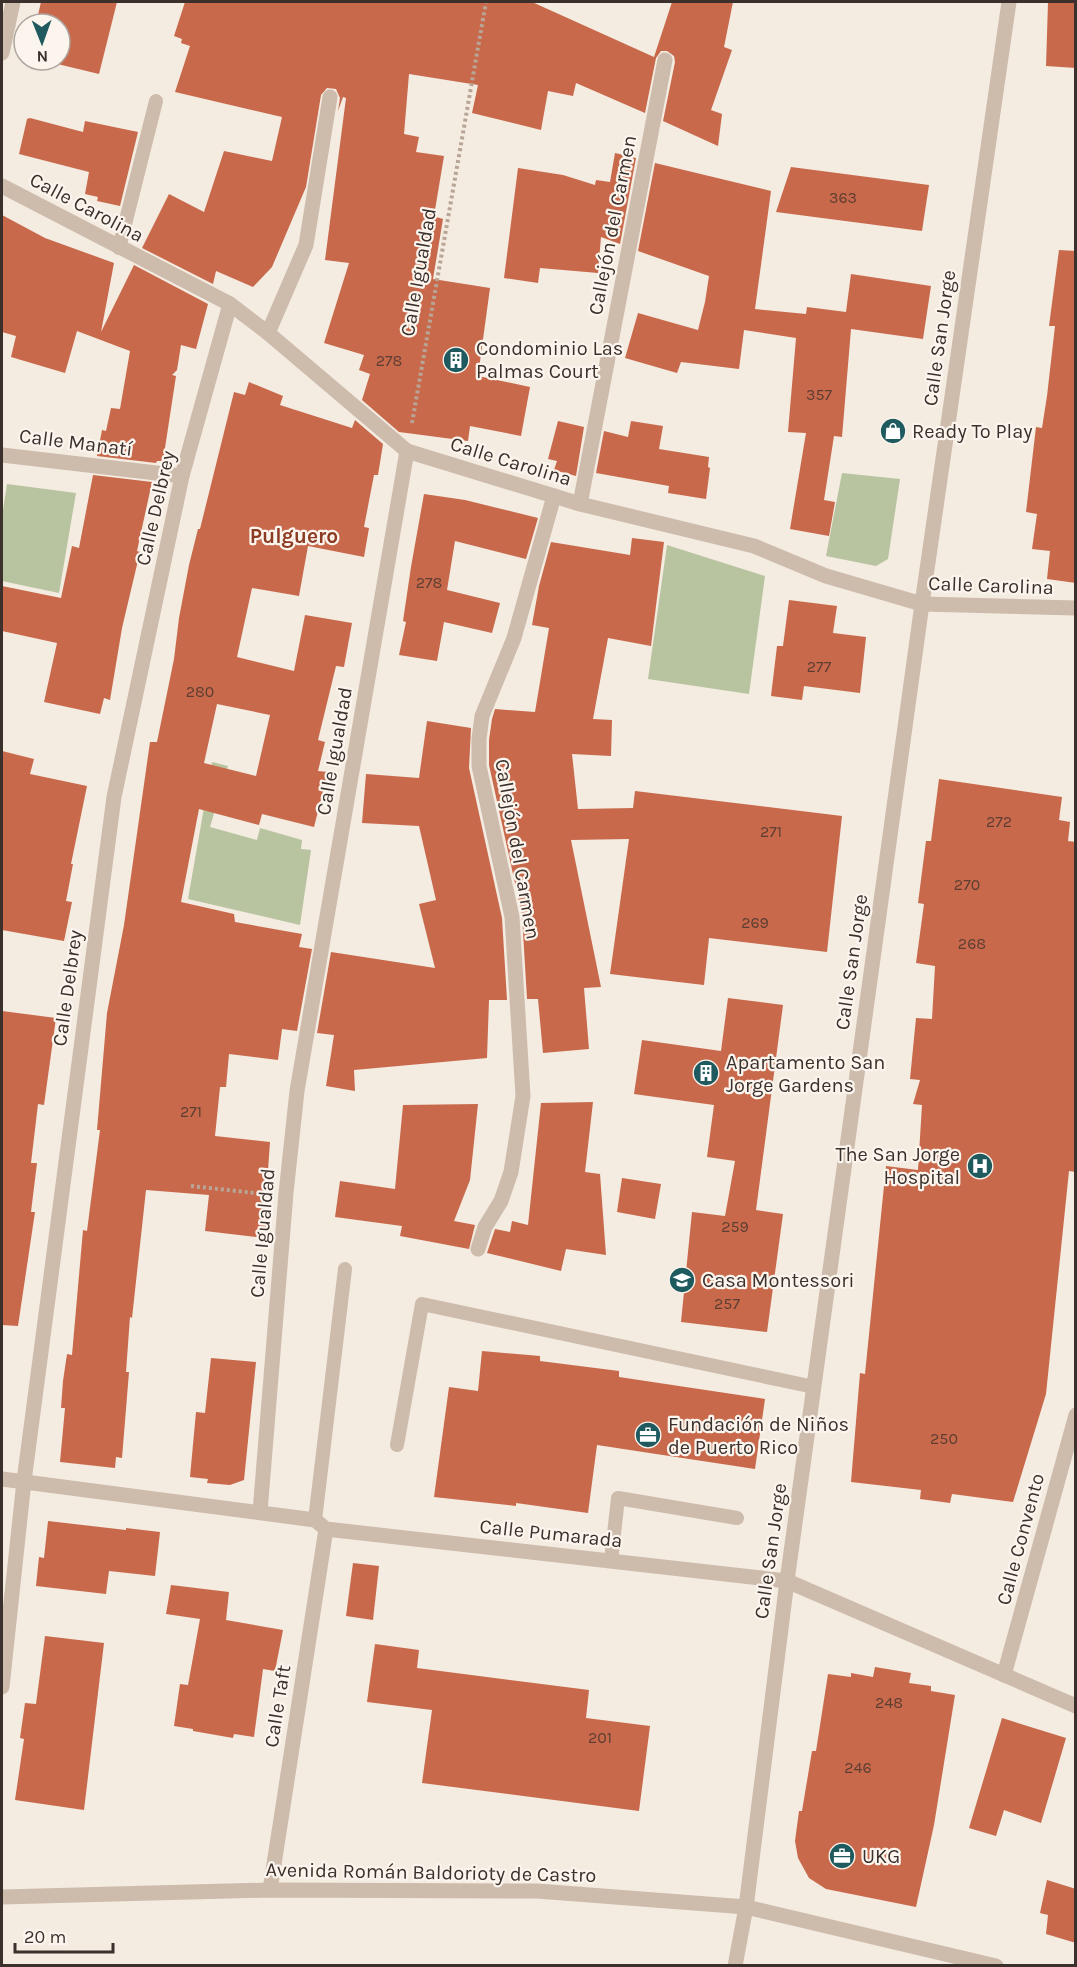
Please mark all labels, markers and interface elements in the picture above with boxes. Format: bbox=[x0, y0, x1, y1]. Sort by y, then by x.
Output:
north arrow bbox=[12, 12, 72, 72]
text: N bbox=[36, 47, 48, 66]
street label: Callejón del Carmen bbox=[584, 133, 641, 317]
street label: Calle Carolina bbox=[26, 168, 148, 247]
house number: 363 bbox=[829, 188, 857, 207]
street label: Calle Igualdad bbox=[396, 206, 441, 338]
street label: Calle San Jorge bbox=[919, 269, 960, 407]
place label: Condominio Las Palmas Court bbox=[476, 337, 623, 383]
building icon: Condominio Las Palmas Court bbox=[441, 345, 471, 375]
house number: 278 bbox=[376, 351, 402, 370]
house number: 357 bbox=[806, 385, 832, 404]
shop icon: Ready To Play bbox=[878, 416, 908, 446]
place label: Ready To Play bbox=[912, 420, 1033, 443]
street label: Calle Manatí bbox=[18, 424, 134, 461]
street label: Calle Carolina bbox=[447, 432, 574, 491]
street label: Calle Delbrey bbox=[131, 448, 180, 568]
district label: Pulguero bbox=[250, 524, 338, 548]
street label: Calle Carolina bbox=[928, 572, 1054, 599]
house number: 278 bbox=[416, 573, 442, 592]
house number: 277 bbox=[807, 657, 832, 676]
house number: 280 bbox=[186, 682, 214, 701]
street label: Calle Igualdad bbox=[312, 685, 357, 817]
street label: Callejón del Carmen bbox=[490, 757, 545, 941]
house number: 272 bbox=[986, 812, 1012, 831]
house number: 271 bbox=[760, 822, 782, 841]
house number: 270 bbox=[954, 875, 980, 894]
street label: Calle San Jorge bbox=[831, 893, 872, 1031]
house number: 269 bbox=[741, 913, 769, 932]
street label: Calle Delbrey bbox=[48, 928, 87, 1048]
house number: 268 bbox=[958, 934, 986, 953]
place label: Apartamento San Jorge Gardens bbox=[726, 1051, 885, 1097]
building icon: Apartamento San Jorge Gardens bbox=[691, 1058, 721, 1088]
house number: 271 bbox=[180, 1102, 202, 1121]
place label: The San Jorge Hospital bbox=[836, 1143, 960, 1189]
hospital icon: The San Jorge Hospital bbox=[965, 1151, 995, 1181]
street label: Calle Igualdad bbox=[245, 1167, 280, 1299]
house number: 259 bbox=[721, 1217, 749, 1236]
school or university icon: Casa Montessori bbox=[667, 1265, 697, 1295]
place label: Casa Montessori bbox=[702, 1269, 854, 1292]
house number: 257 bbox=[714, 1294, 740, 1313]
place label: Fundación de Niños de Puerto Rico bbox=[668, 1413, 849, 1459]
office icon: Fundación de Niños de Puerto Rico bbox=[633, 1420, 663, 1450]
house number: 250 bbox=[930, 1429, 958, 1448]
street label: Calle Convento bbox=[992, 1471, 1049, 1608]
street label: Calle San Jorge bbox=[750, 1482, 791, 1620]
street label: Calle Pumarada bbox=[478, 1515, 624, 1552]
street label: Calle Taft bbox=[260, 1663, 295, 1749]
house number: 248 bbox=[875, 1693, 903, 1712]
house number: 201 bbox=[588, 1728, 612, 1747]
house number: 246 bbox=[844, 1758, 872, 1777]
office icon: UKG bbox=[827, 1841, 857, 1871]
place label: UKG bbox=[862, 1845, 900, 1868]
street label: Avenida Román Baldorioty de Castro bbox=[266, 1858, 596, 1887]
scale bar bbox=[15, 1916, 112, 1954]
text: 20 m bbox=[24, 1926, 66, 1948]

